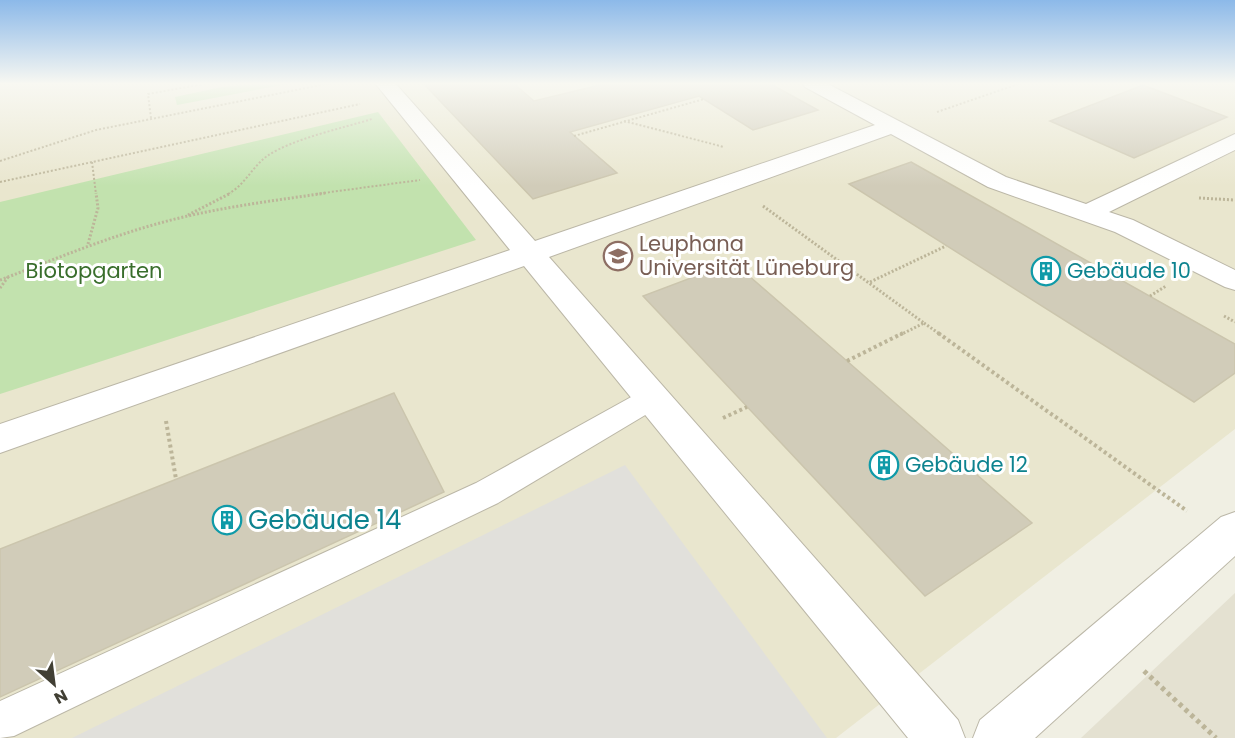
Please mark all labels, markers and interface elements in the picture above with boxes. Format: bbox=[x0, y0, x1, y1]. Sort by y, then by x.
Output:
place label: Leuphana Universität Lüneburg bbox=[639, 229, 854, 282]
school or university icon: Leuphana Universität Lüneburg bbox=[602, 240, 634, 272]
building icon: Gebäude 10 bbox=[1030, 255, 1062, 287]
park label: Biotopgarten bbox=[25, 256, 163, 285]
place label: Gebäude 10 bbox=[1067, 256, 1191, 285]
building icon: Gebäude 12 bbox=[868, 449, 900, 481]
place label: Gebäude 12 bbox=[905, 450, 1028, 479]
place label: Gebäude 14 bbox=[248, 502, 401, 538]
building icon: Gebäude 14 bbox=[211, 504, 243, 536]
north arrow bbox=[24, 654, 84, 714]
text: N bbox=[50, 684, 72, 710]

